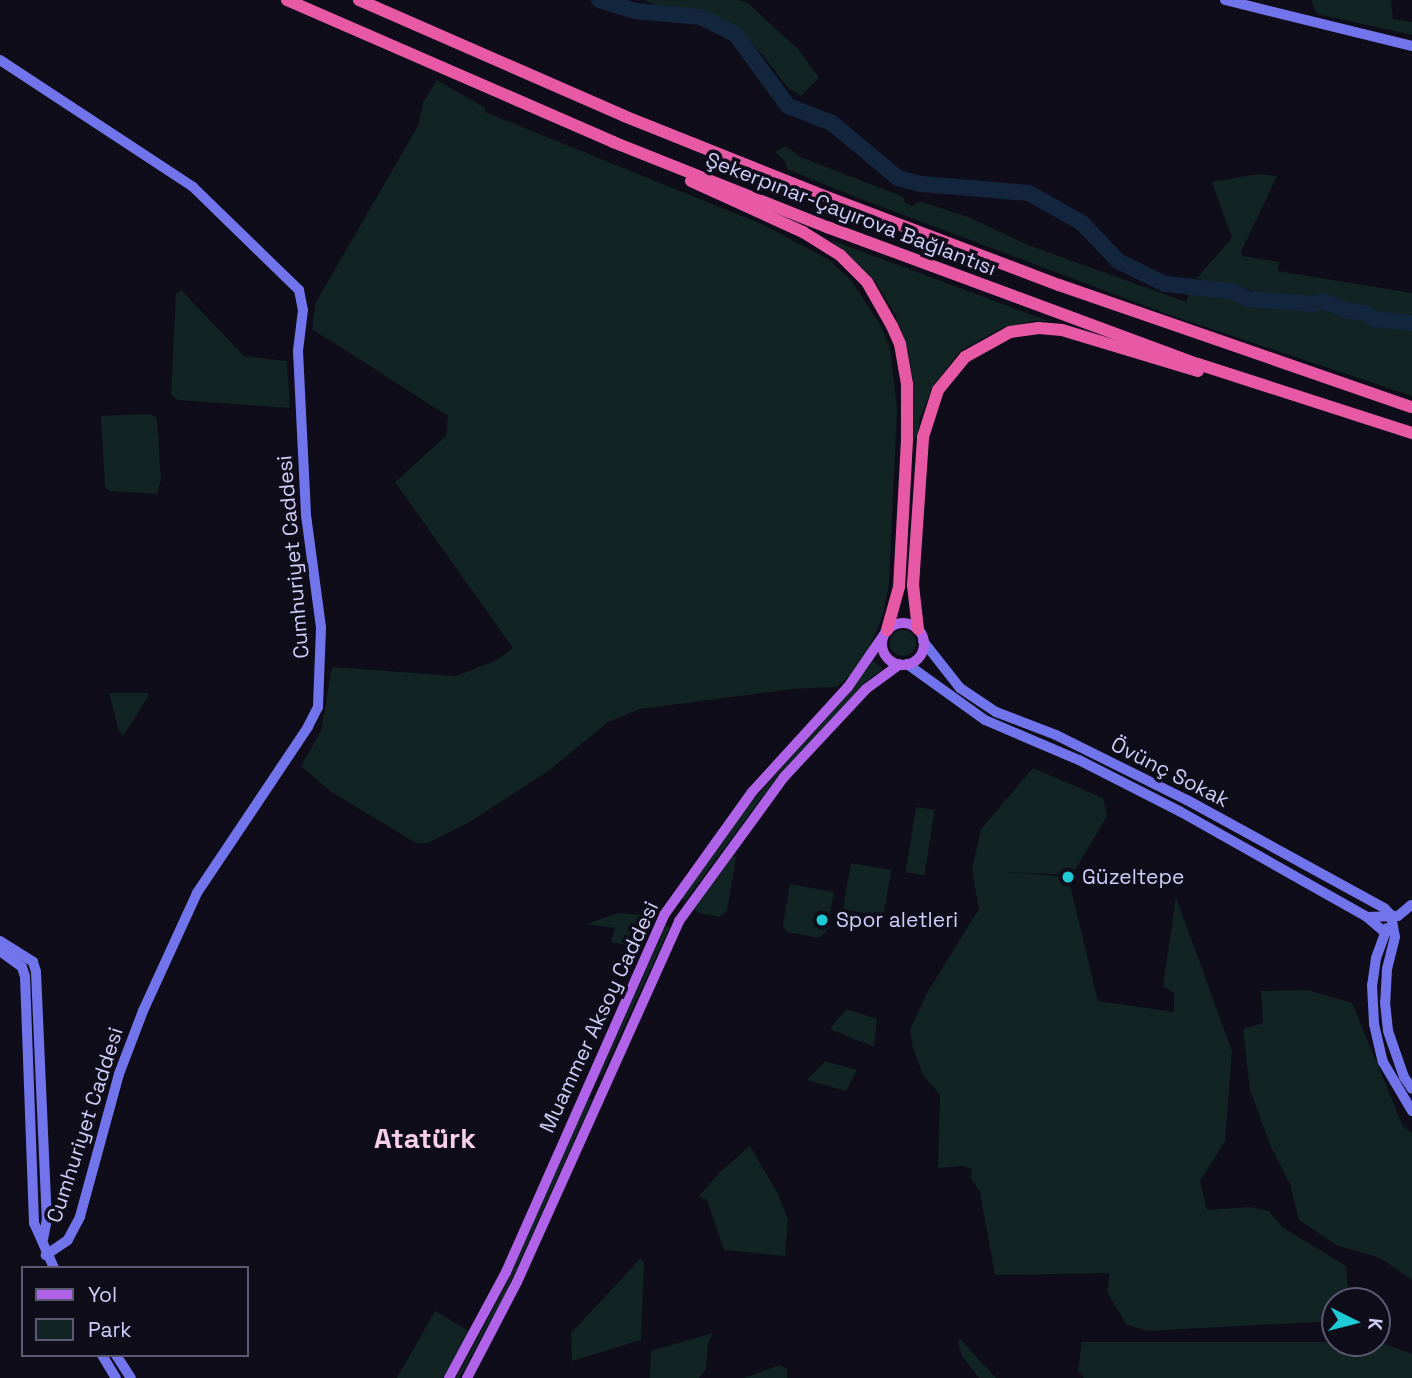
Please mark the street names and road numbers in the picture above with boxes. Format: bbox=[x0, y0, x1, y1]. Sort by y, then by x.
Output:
street label: Şekerpınar-Çayırova Bağlantısı bbox=[702, 147, 1000, 281]
street label: Cumhuriyet Caddesi bbox=[272, 454, 314, 660]
street label: Övünç Sokak bbox=[1107, 731, 1233, 813]
street label: Muammer Aksoy Caddesi bbox=[534, 897, 664, 1137]
street label: Cumhuriyet Caddesi bbox=[42, 1024, 128, 1226]

